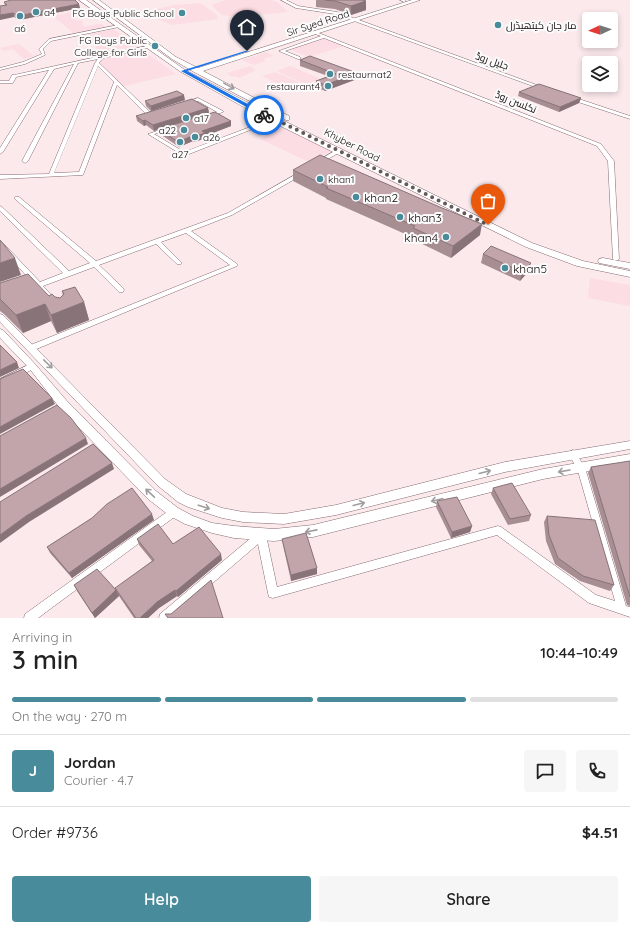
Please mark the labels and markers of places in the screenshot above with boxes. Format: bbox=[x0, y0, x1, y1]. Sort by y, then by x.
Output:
place label: a4 bbox=[44, 6, 55, 19]
marker: a4 bbox=[31, 7, 41, 17]
place label: FG Boys Public School bbox=[72, 7, 174, 20]
marker: FG Boys Public School bbox=[177, 8, 187, 18]
pin bbox=[230, 10, 264, 51]
marker: a6 bbox=[15, 11, 25, 21]
place label: مار جان کیتھیڈرل bbox=[506, 19, 577, 32]
marker: مار جان کیتھیڈرل bbox=[493, 20, 503, 30]
place label: a6 bbox=[14, 22, 26, 35]
place label: FG Boys Public College for Girls bbox=[74, 34, 147, 59]
marker: FG Boys Public College for Girls bbox=[150, 41, 160, 51]
place label: restaurnat2 bbox=[338, 68, 392, 81]
marker: restaurnat2 bbox=[325, 69, 335, 79]
place label: restaurant4 bbox=[267, 80, 320, 93]
marker: restaurant4 bbox=[323, 81, 333, 91]
place label: a17 bbox=[194, 112, 209, 125]
marker: a17 bbox=[181, 113, 191, 123]
place label: a22 bbox=[159, 124, 176, 137]
marker: a22 bbox=[179, 125, 189, 135]
place label: a26 bbox=[203, 131, 221, 144]
marker: a26 bbox=[190, 132, 200, 142]
marker: a27 bbox=[175, 137, 185, 147]
place label: a27 bbox=[172, 148, 188, 161]
place label: khan1 bbox=[328, 173, 355, 186]
marker: khan1 bbox=[315, 174, 325, 184]
pin bbox=[471, 184, 505, 225]
place label: khan2 bbox=[364, 190, 398, 205]
marker: khan2 bbox=[351, 192, 361, 202]
place label: khan3 bbox=[408, 210, 442, 225]
marker: khan3 bbox=[395, 212, 405, 222]
place label: khan4 bbox=[404, 230, 438, 245]
marker: khan4 bbox=[441, 232, 451, 242]
place label: khan5 bbox=[513, 261, 547, 276]
marker: khan5 bbox=[500, 263, 510, 273]

